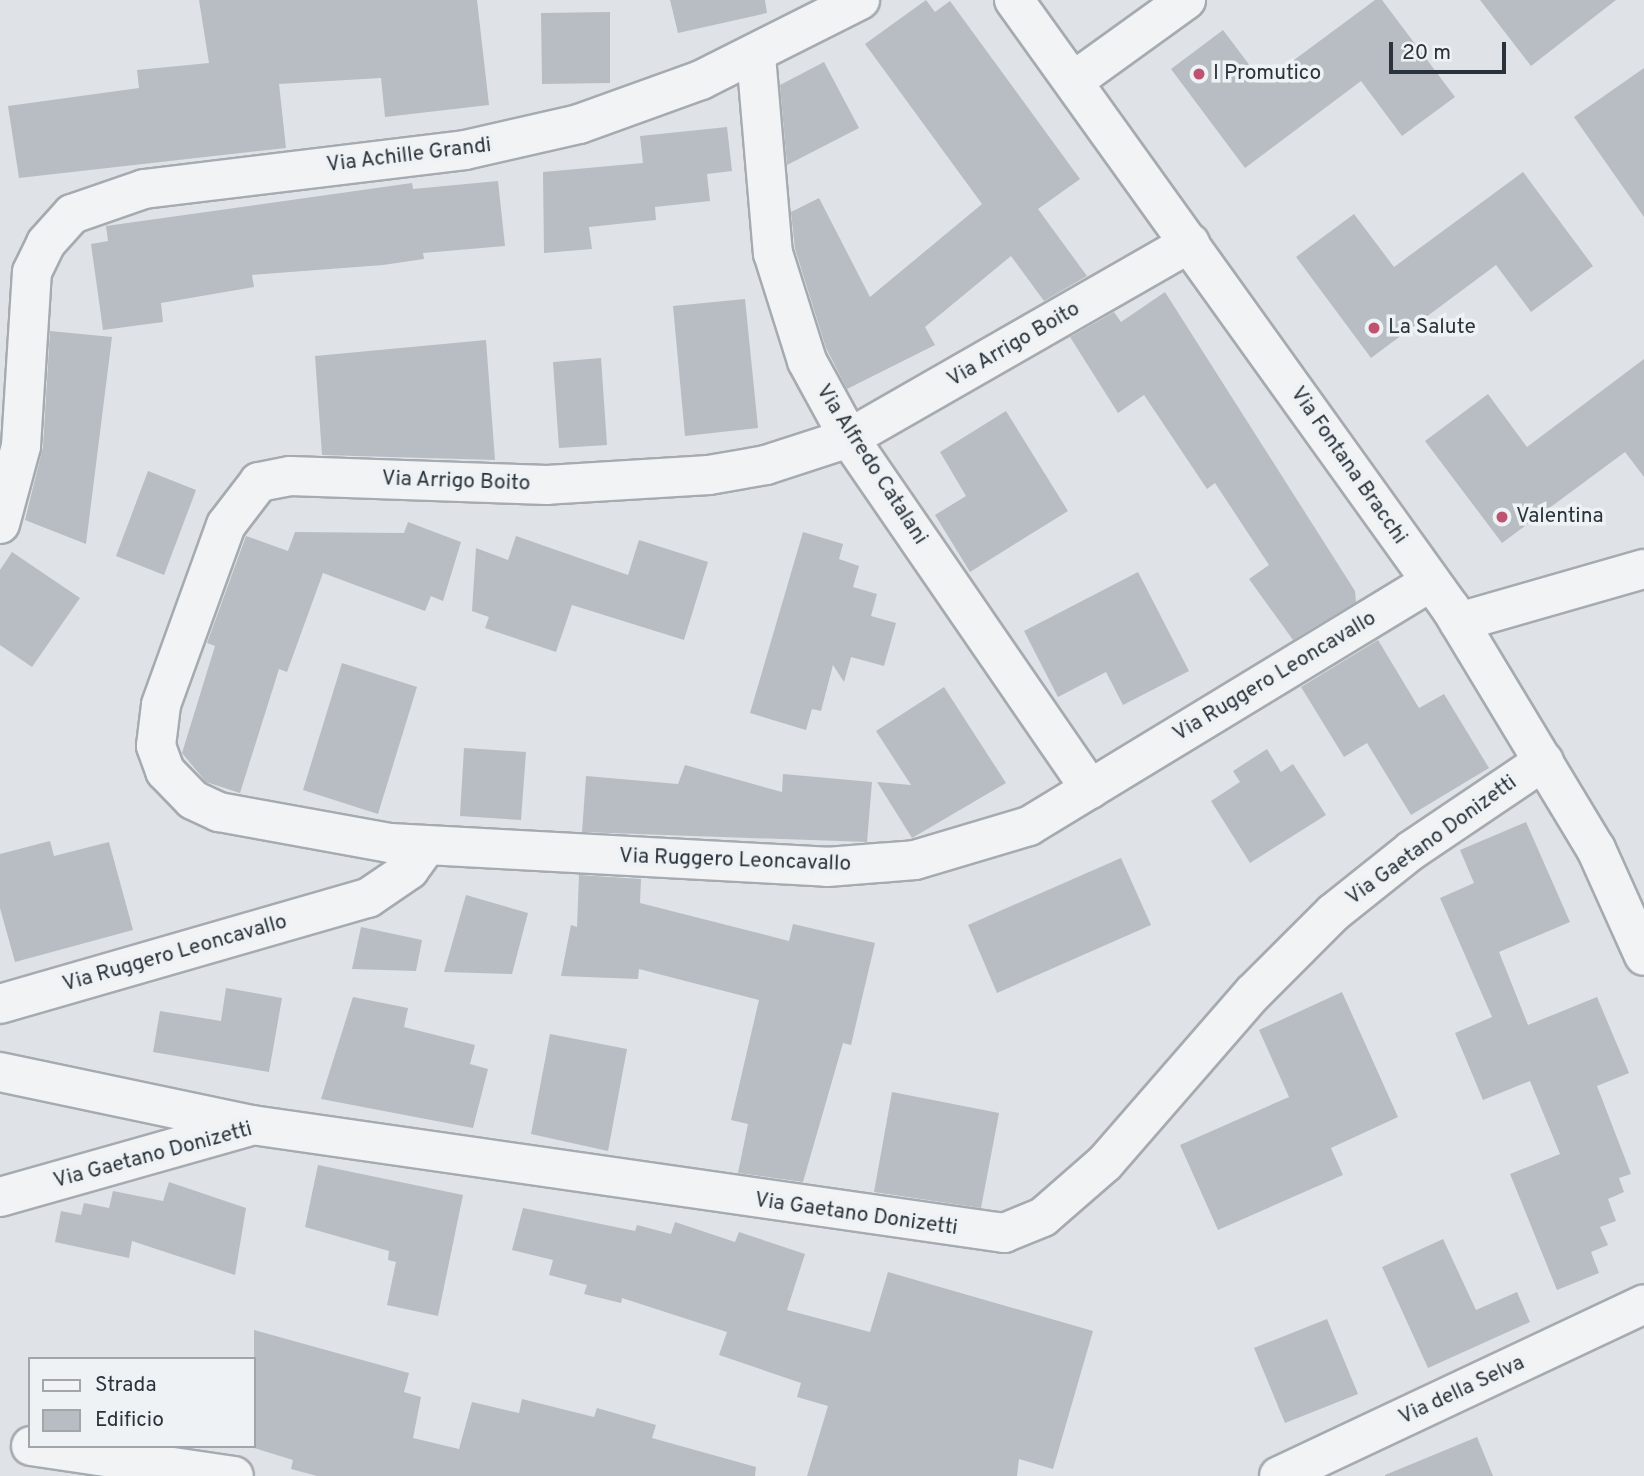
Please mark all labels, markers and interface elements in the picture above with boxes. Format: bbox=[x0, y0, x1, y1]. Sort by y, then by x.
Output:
scale bar bbox=[1392, 28, 1509, 72]
text: 20 m bbox=[1402, 40, 1451, 67]
place label: I Promutico bbox=[1213, 61, 1321, 87]
marker: I Promutico bbox=[1191, 66, 1207, 82]
street label: Via Achille Grandi bbox=[325, 133, 493, 179]
street label: Via Arrigo Boito bbox=[943, 297, 1085, 393]
place label: La Salute bbox=[1388, 315, 1476, 341]
marker: La Salute bbox=[1366, 320, 1382, 336]
street label: Via Alfredo Catalani bbox=[810, 380, 932, 550]
street label: Via Fontana Bracchi bbox=[1284, 382, 1412, 550]
street label: Via Arrigo Boito bbox=[381, 467, 531, 497]
place label: Valentina bbox=[1516, 504, 1604, 530]
marker: Valentina bbox=[1494, 509, 1510, 525]
street label: Via Ruggero Leoncavallo bbox=[1169, 606, 1381, 748]
street label: Via Gaetano Donizetti bbox=[1342, 771, 1522, 911]
street label: Via Ruggero Leoncavallo bbox=[619, 844, 851, 878]
street label: Via Ruggero Leoncavallo bbox=[60, 910, 290, 998]
street label: Via Gaetano Donizetti bbox=[51, 1117, 255, 1195]
street label: Via Gaetano Donizetti bbox=[753, 1188, 959, 1242]
street label: Via della Selva bbox=[1395, 1351, 1529, 1431]
legend bbox=[28, 1357, 256, 1448]
text: Strada bbox=[95, 1372, 156, 1399]
text: Edificio bbox=[95, 1407, 164, 1434]

